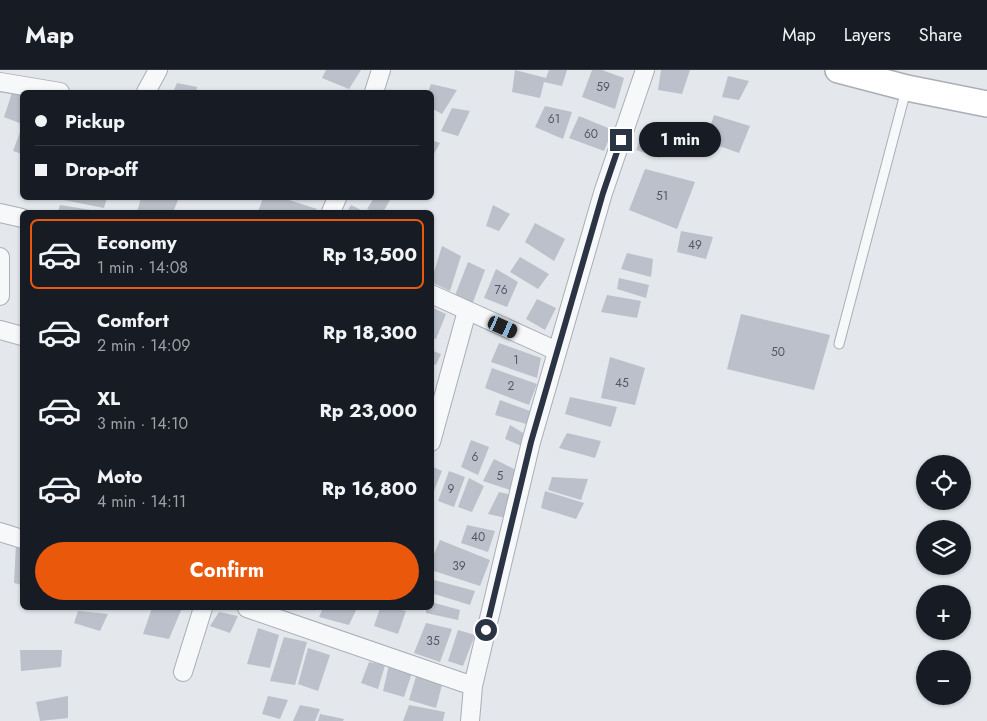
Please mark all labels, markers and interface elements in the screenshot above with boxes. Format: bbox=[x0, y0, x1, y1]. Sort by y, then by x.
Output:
text: Map bbox=[25, 17, 74, 52]
text: Map bbox=[782, 22, 816, 48]
text: Layers bbox=[844, 22, 891, 48]
text: Share bbox=[919, 22, 962, 48]
house number: 59 bbox=[596, 78, 610, 96]
text: Pickup bbox=[65, 108, 125, 135]
house number: 61 bbox=[548, 110, 560, 128]
callout: 1 min bbox=[638, 122, 721, 158]
house number: 60 bbox=[584, 125, 598, 143]
text: 1 min bbox=[660, 128, 700, 151]
route end bbox=[610, 129, 632, 151]
text: Drop-off bbox=[65, 156, 138, 183]
house number: 51 bbox=[656, 187, 668, 205]
text: Economy bbox=[97, 229, 177, 256]
icon: car bbox=[37, 232, 82, 277]
house number: 49 bbox=[688, 236, 702, 254]
text: Rp 13,500 bbox=[323, 241, 417, 268]
text: 1 min · 14:08 bbox=[97, 256, 188, 279]
house number: 76 bbox=[494, 281, 508, 299]
text: Comfort bbox=[97, 307, 169, 334]
icon: car bbox=[37, 310, 82, 355]
car bbox=[486, 314, 519, 340]
text: Rp 18,300 bbox=[323, 319, 417, 346]
text: 2 min · 14:09 bbox=[97, 334, 191, 357]
house number: 50 bbox=[771, 343, 785, 361]
house number: 1 bbox=[513, 351, 519, 369]
house number: 45 bbox=[615, 374, 629, 392]
house number: 2 bbox=[508, 377, 515, 395]
text: XL bbox=[97, 385, 120, 412]
icon: car bbox=[37, 388, 82, 433]
text: Rp 23,000 bbox=[319, 397, 417, 424]
text: 3 min · 14:10 bbox=[97, 412, 188, 435]
house number: 6 bbox=[472, 448, 479, 466]
map controls bbox=[916, 455, 971, 705]
button: locate bbox=[916, 455, 971, 510]
text: Moto bbox=[97, 463, 142, 490]
icon: car bbox=[37, 466, 82, 511]
house number: 5 bbox=[497, 467, 504, 485]
text: Rp 16,800 bbox=[322, 475, 417, 502]
house number: 9 bbox=[448, 480, 455, 498]
text: 4 min · 14:11 bbox=[97, 490, 186, 513]
button: layers bbox=[916, 520, 971, 575]
house number: 40 bbox=[471, 528, 485, 546]
button: Confirm bbox=[35, 542, 419, 600]
house number: 39 bbox=[452, 557, 466, 575]
button: + bbox=[916, 585, 971, 640]
route start bbox=[475, 619, 497, 641]
house number: 35 bbox=[426, 632, 440, 650]
button: − bbox=[916, 650, 971, 705]

